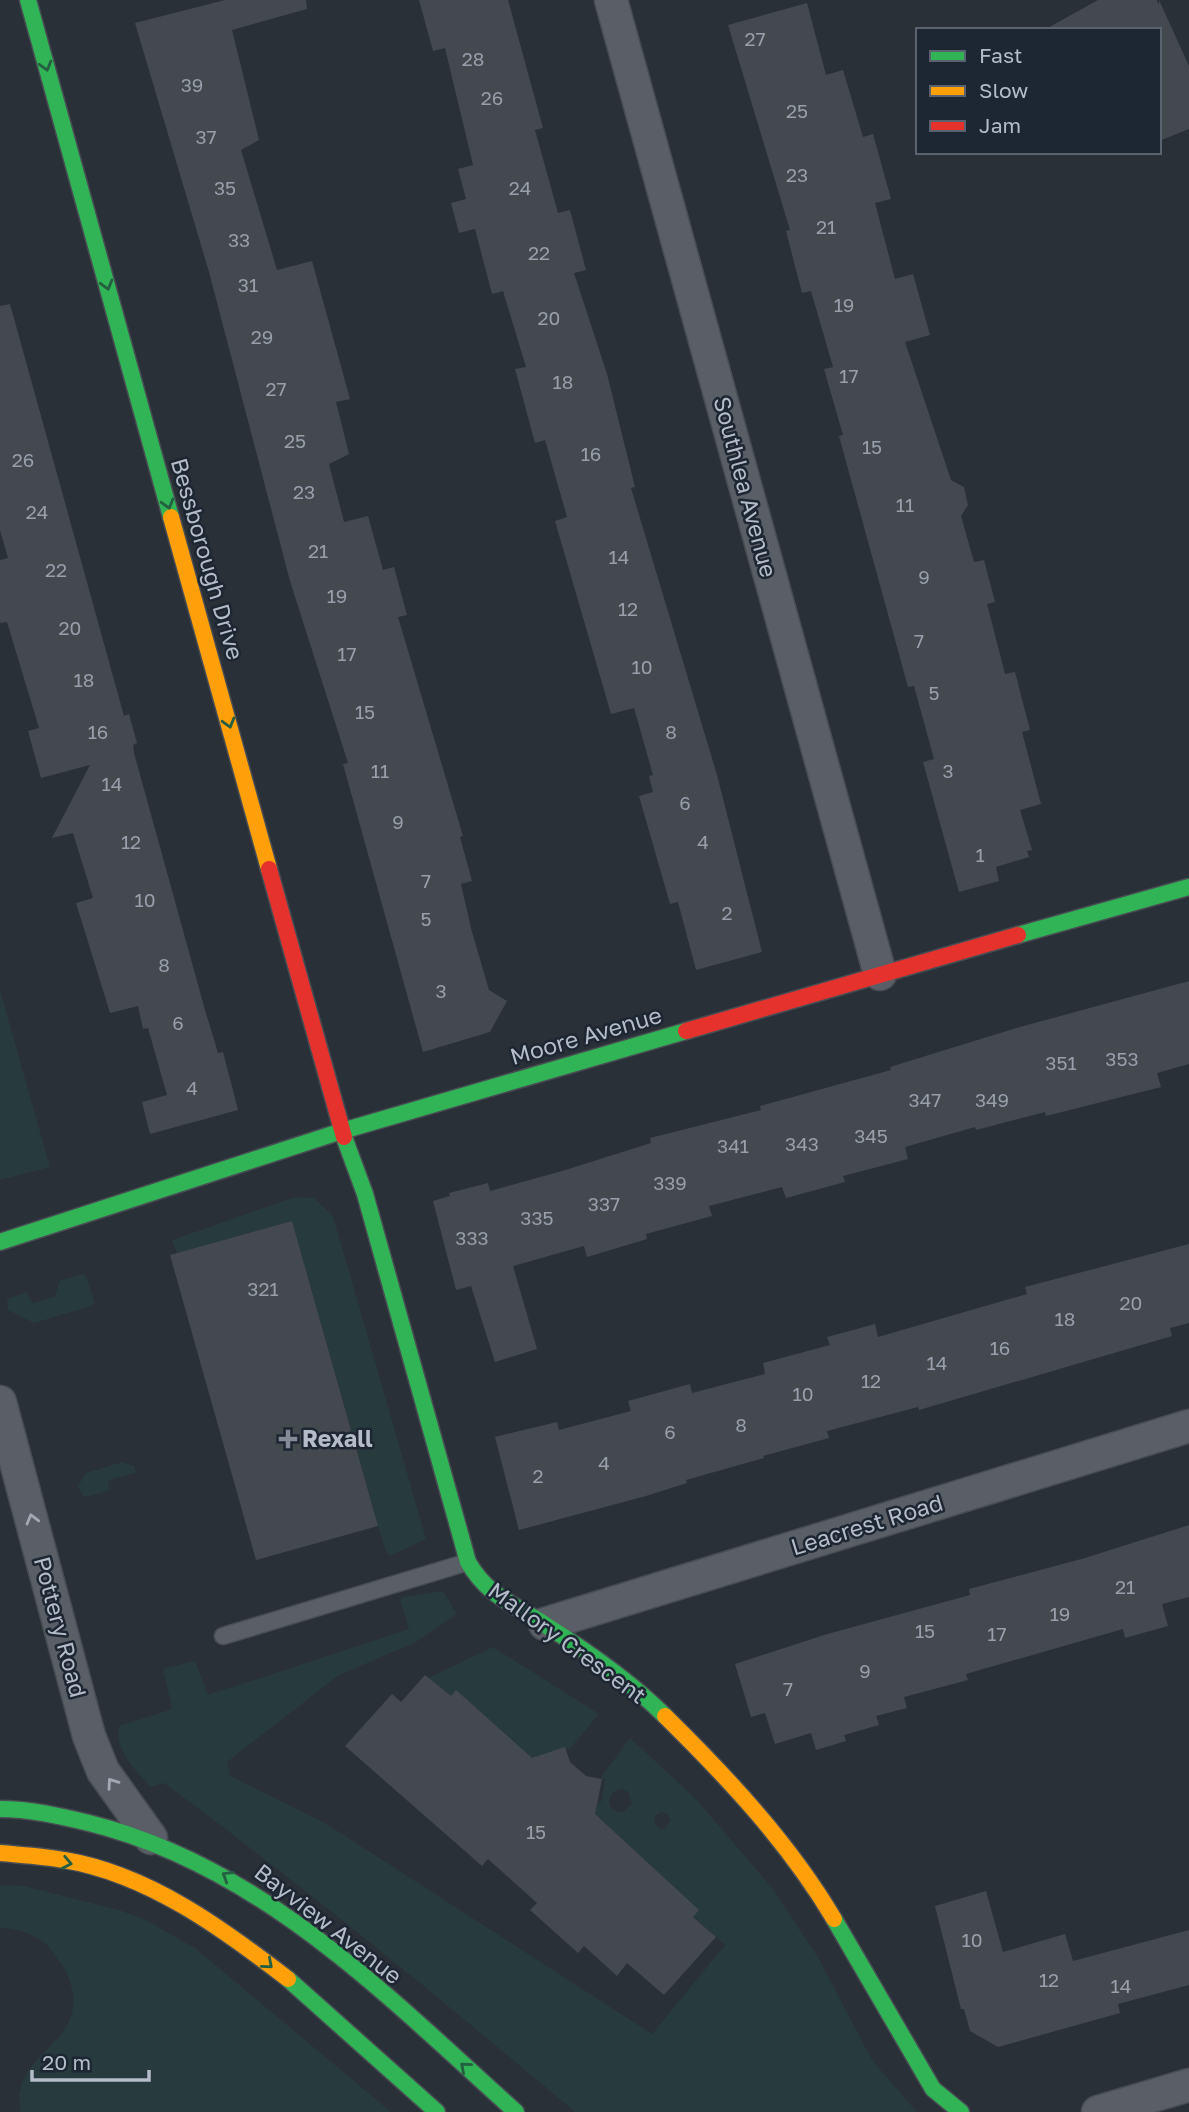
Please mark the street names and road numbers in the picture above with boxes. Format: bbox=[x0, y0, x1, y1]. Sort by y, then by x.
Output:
street label: Southlea Avenue bbox=[708, 393, 784, 580]
street label: Bessborough Drive bbox=[166, 455, 250, 663]
street label: Moore Avenue bbox=[507, 1000, 665, 1070]
street label: Leacrest Road bbox=[787, 1488, 946, 1560]
street label: Pottery Road bbox=[29, 1553, 93, 1700]
street label: Mallory Crescent bbox=[483, 1576, 652, 1709]
street label: Bayview Avenue bbox=[249, 1857, 408, 1989]

